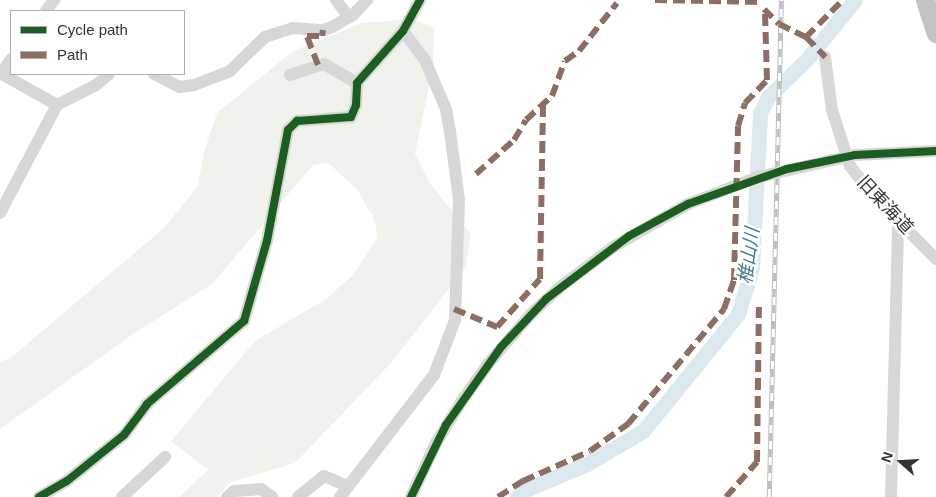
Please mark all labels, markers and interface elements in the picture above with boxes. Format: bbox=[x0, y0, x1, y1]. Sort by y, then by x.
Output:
legend bbox=[10, 10, 185, 75]
text: Cycle path bbox=[57, 21, 128, 38]
text: Path bbox=[57, 46, 88, 63]
street label: 旧東海道 bbox=[853, 171, 917, 239]
water label: 椎山川 bbox=[734, 226, 764, 286]
north arrow bbox=[876, 437, 926, 487]
text: N bbox=[878, 450, 896, 465]

